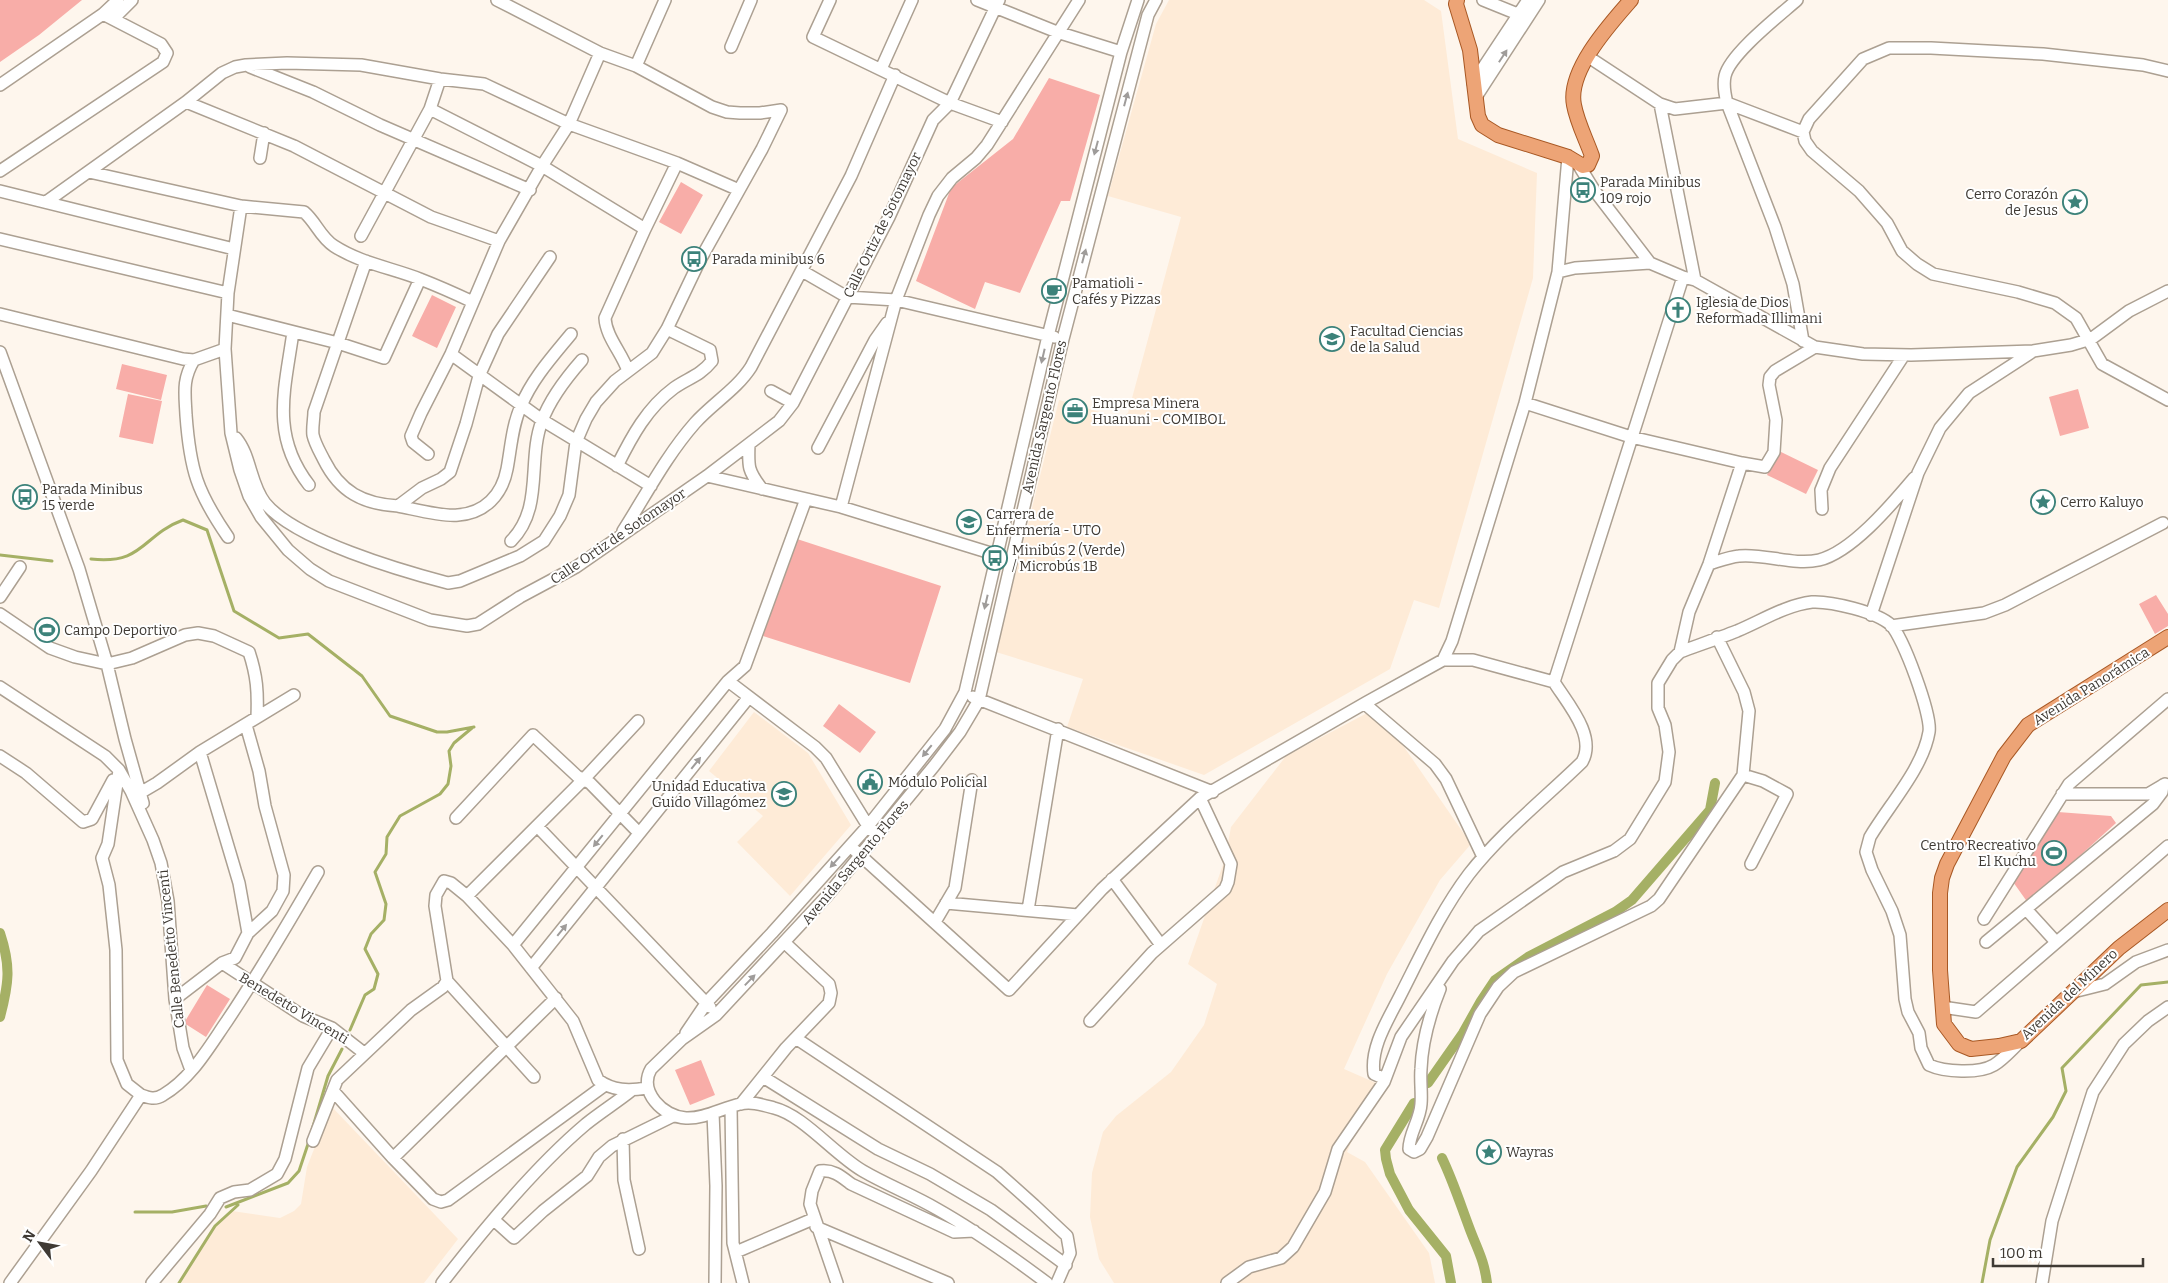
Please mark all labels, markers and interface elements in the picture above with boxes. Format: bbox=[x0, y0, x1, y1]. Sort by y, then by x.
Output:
one-way arrow bbox=[1498, 50, 1508, 63]
one-way arrow bbox=[1122, 92, 1130, 107]
one-way arrow bbox=[1092, 140, 1100, 155]
street label: Calle Ortiz de Sotomayor bbox=[840, 150, 925, 301]
place label: Parada Minibus 109 rojo bbox=[1600, 174, 1701, 207]
bus stop icon: Parada Minibus 109 rojo bbox=[1570, 177, 1596, 203]
place label: Cerro Corazón de Jesus bbox=[1965, 186, 2058, 219]
place icon: Cerro Corazón de Jesus bbox=[2062, 189, 2088, 215]
bus stop icon: Parada minibus 6 bbox=[681, 246, 707, 272]
one-way arrow bbox=[1081, 249, 1089, 264]
place label: Parada minibus 6 bbox=[712, 251, 825, 268]
place label: Pamatioli - Cafés y Pizzas bbox=[1072, 275, 1161, 308]
cafe icon: Pamatioli - Cafés y Pizzas bbox=[1041, 278, 1067, 304]
place label: Iglesia de Dios Reformada Illimani bbox=[1696, 294, 1822, 327]
church icon: Iglesia de Dios Reformada Illimani bbox=[1665, 297, 1691, 323]
place label: Facultad Ciencias de la Salud bbox=[1350, 323, 1463, 356]
school or university icon: Facultad Ciencias de la Salud bbox=[1319, 326, 1345, 352]
street label: Avenida Sargento Flores bbox=[1019, 339, 1070, 496]
one-way arrow bbox=[1039, 349, 1047, 364]
place label: Empresa Minera Huanuni - COMIBOL bbox=[1092, 395, 1226, 428]
office icon: Empresa Minera Huanuni - COMIBOL bbox=[1062, 398, 1088, 424]
place label: Parada Minibus 15 verde bbox=[42, 481, 143, 514]
bus stop icon: Parada Minibus 15 verde bbox=[12, 484, 38, 510]
street label: Calle Ortiz de Sotomayor bbox=[547, 485, 689, 588]
place icon: Cerro Kaluyo bbox=[2030, 489, 2056, 515]
place label: Cerro Kaluyo bbox=[2060, 494, 2144, 511]
place label: Carrera de Enfermería - UTO bbox=[986, 506, 1101, 539]
school or university icon: Carrera de Enfermería - UTO bbox=[956, 509, 982, 535]
place label: Minibús 2 (Verde) / Microbús 1B bbox=[1012, 542, 1125, 575]
bus stop icon: Minibús 2 (Verde) / Microbús 1B bbox=[982, 545, 1008, 571]
one-way arrow bbox=[982, 595, 990, 610]
sports icon: Campo Deportivo bbox=[34, 617, 60, 643]
place label: Campo Deportivo bbox=[64, 622, 177, 639]
street label: Avenida Panorámica bbox=[2030, 644, 2153, 729]
one-way arrow bbox=[922, 744, 933, 757]
one-way arrow bbox=[691, 756, 702, 769]
public building icon: Módulo Policial bbox=[857, 769, 883, 795]
place label: Módulo Policial bbox=[888, 774, 987, 791]
place label: Unidad Educativa Guido Villagómez bbox=[652, 778, 766, 811]
school or university icon: Unidad Educativa Guido Villagómez bbox=[771, 781, 797, 807]
street label: Avenida Sargento Flores bbox=[798, 797, 912, 928]
one-way arrow bbox=[592, 834, 603, 847]
place label: Centro Recreativo El Kuchu bbox=[1920, 837, 2036, 870]
sports icon: Centro Recreativo El Kuchu bbox=[2041, 840, 2067, 866]
one-way arrow bbox=[830, 856, 841, 868]
street label: Calle Benedetto Vincenti bbox=[155, 869, 188, 1029]
one-way arrow bbox=[557, 924, 568, 937]
street label: Avenida del Minero bbox=[2018, 945, 2121, 1043]
street label: Benedetto Vincenti bbox=[236, 969, 352, 1048]
one-way arrow bbox=[744, 974, 756, 986]
place icon: Wayras bbox=[1476, 1139, 1502, 1165]
place label: Wayras bbox=[1506, 1144, 1554, 1161]
north arrow bbox=[15, 1218, 65, 1268]
text: N bbox=[19, 1227, 40, 1245]
scale bar bbox=[1993, 1236, 2143, 1268]
text: 100 m bbox=[2000, 1244, 2043, 1262]

